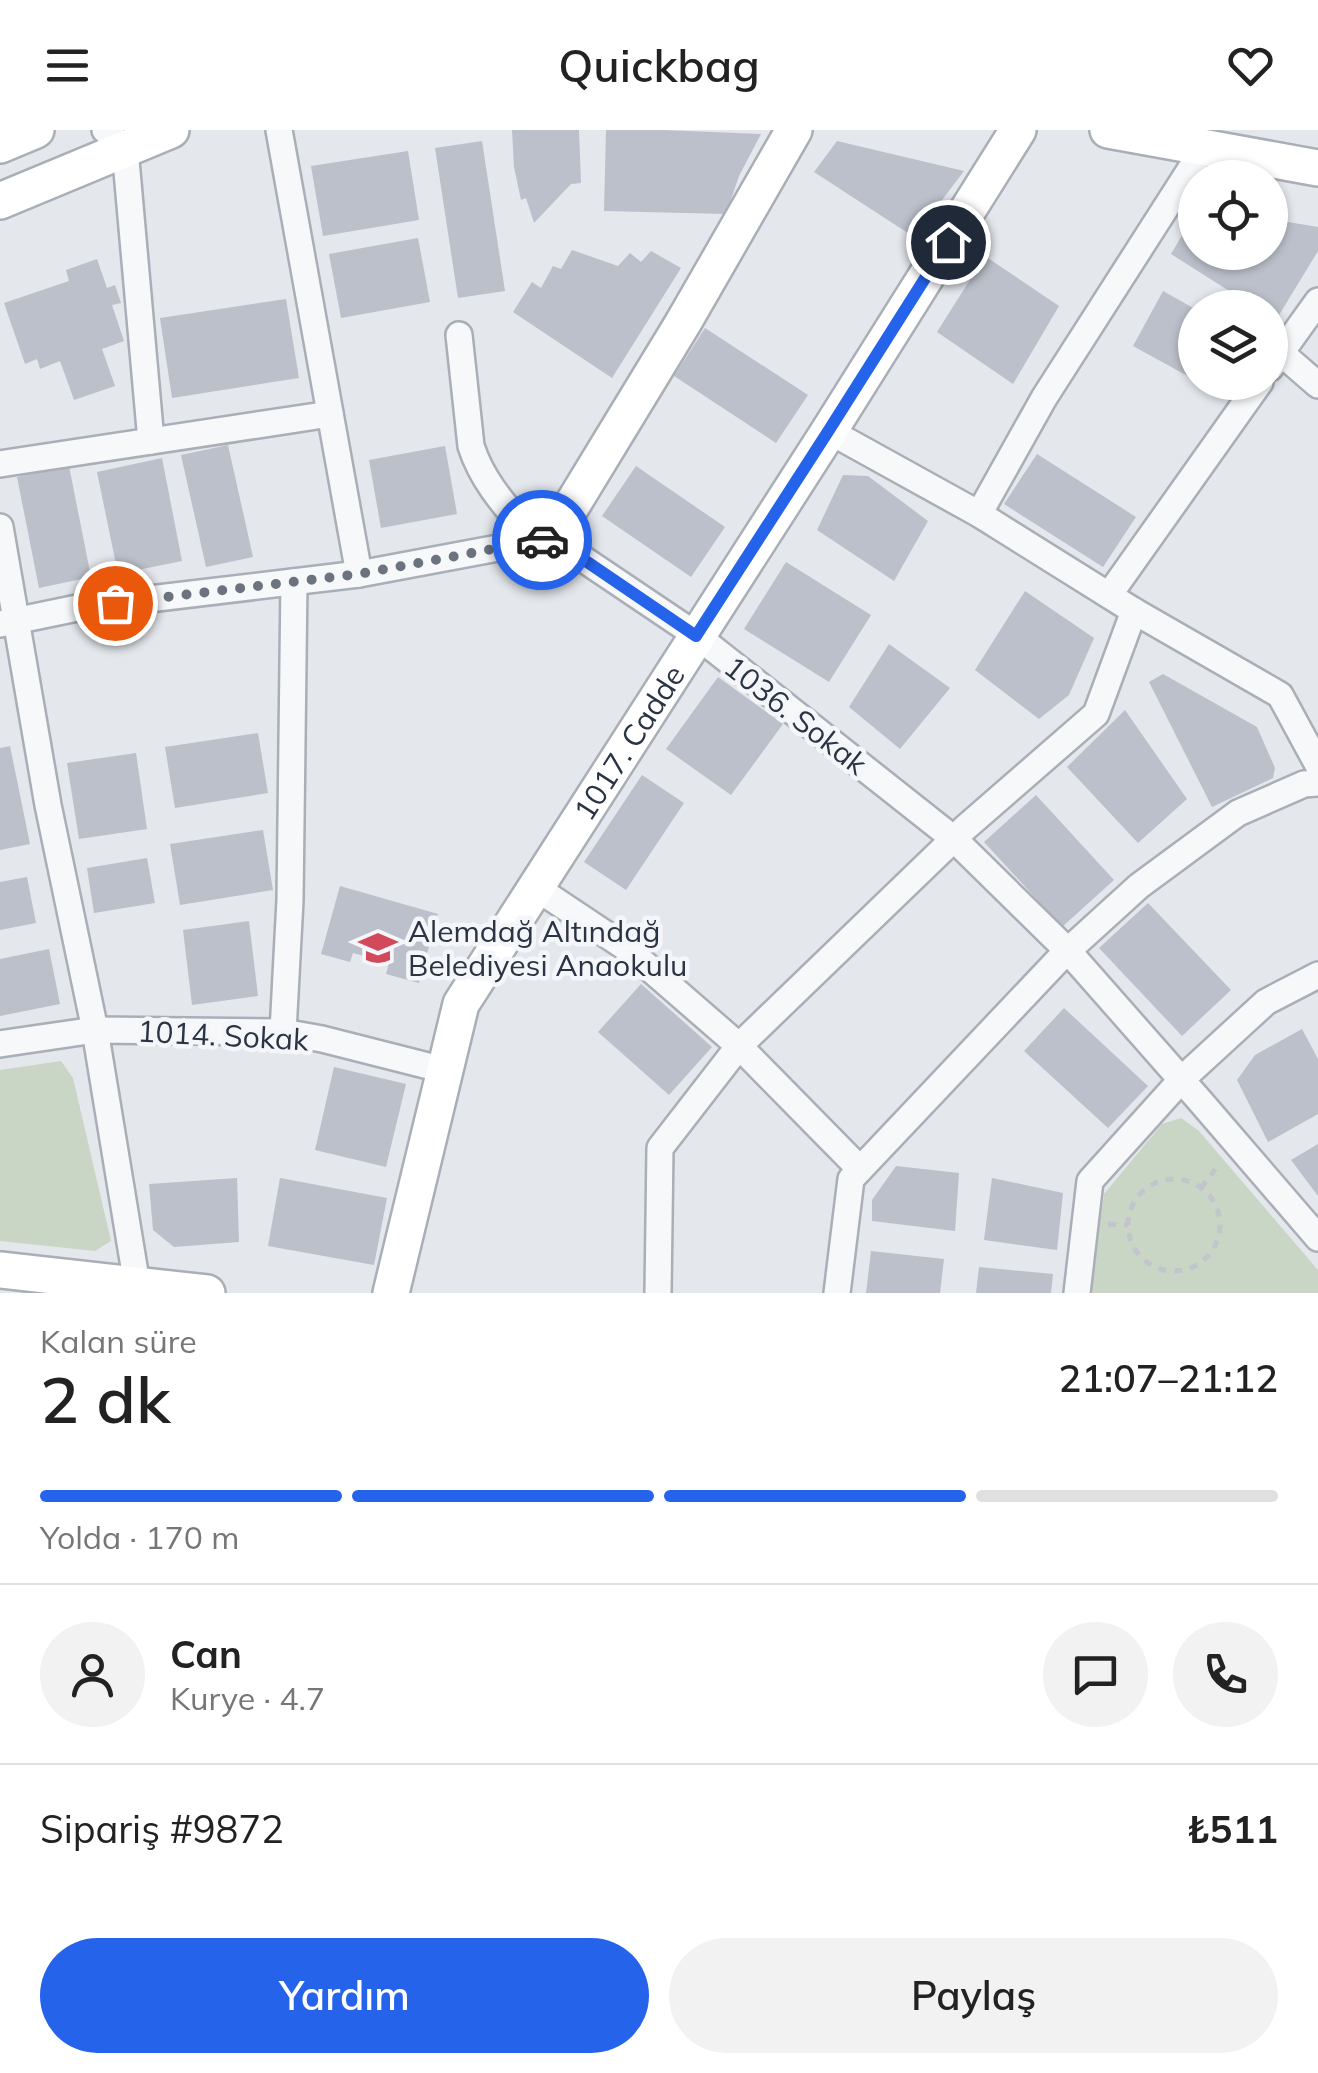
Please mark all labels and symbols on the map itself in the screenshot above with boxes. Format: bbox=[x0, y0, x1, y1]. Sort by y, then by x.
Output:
pin bbox=[906, 200, 991, 285]
courier bbox=[492, 490, 592, 590]
pin bbox=[73, 561, 158, 646]
street label: 1036. Sokak bbox=[717, 647, 876, 783]
street label: 1017. Cadde bbox=[565, 658, 693, 827]
place label: Alemdağ Altındağ Belediyesi Anaokulu bbox=[408, 912, 687, 984]
school or university icon: Alemdağ Altındağ Belediyesi Anaokulu bbox=[357, 927, 399, 969]
street label: 1014. Sokak bbox=[136, 1012, 310, 1058]

